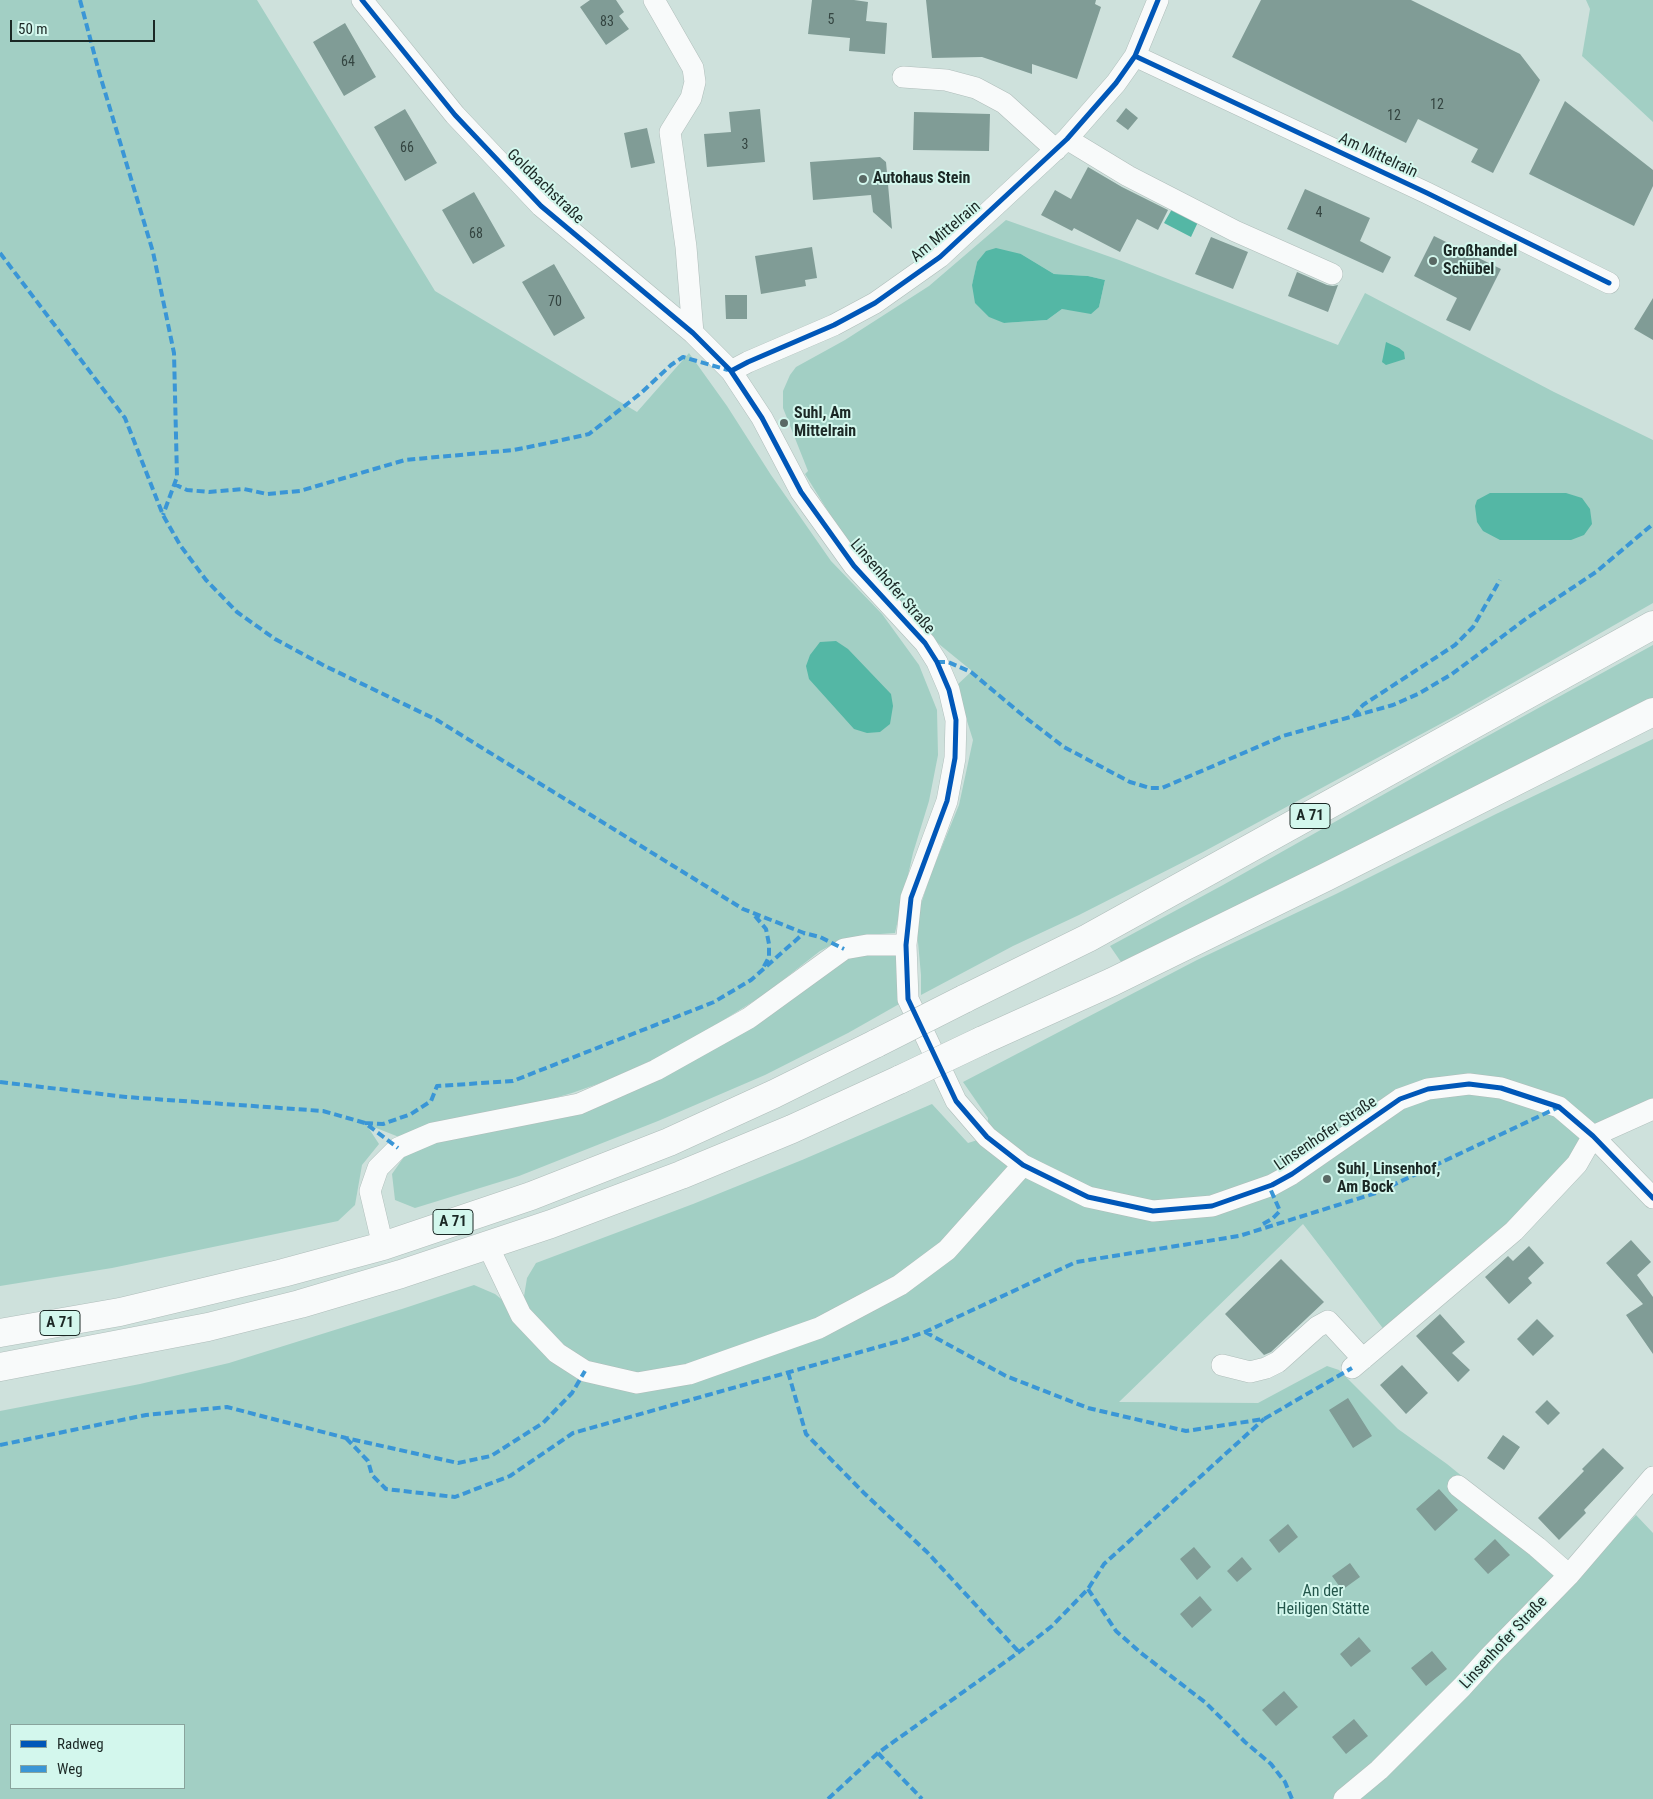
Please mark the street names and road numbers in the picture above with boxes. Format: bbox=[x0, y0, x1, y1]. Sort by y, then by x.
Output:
street label: Am Mittelrain bbox=[1335, 129, 1421, 183]
street label: Goldbachstraße bbox=[502, 145, 588, 229]
street label: Am Mittelrain bbox=[907, 197, 985, 267]
street label: Linsenhofer Straße bbox=[846, 536, 938, 638]
road number: A 71 bbox=[1290, 804, 1330, 828]
street label: Linsenhofer Straße bbox=[1271, 1093, 1381, 1175]
road number: A 71 bbox=[433, 1210, 473, 1234]
road number: A 71 bbox=[40, 1310, 80, 1336]
street label: Linsenhofer Straße bbox=[1456, 1593, 1552, 1693]

